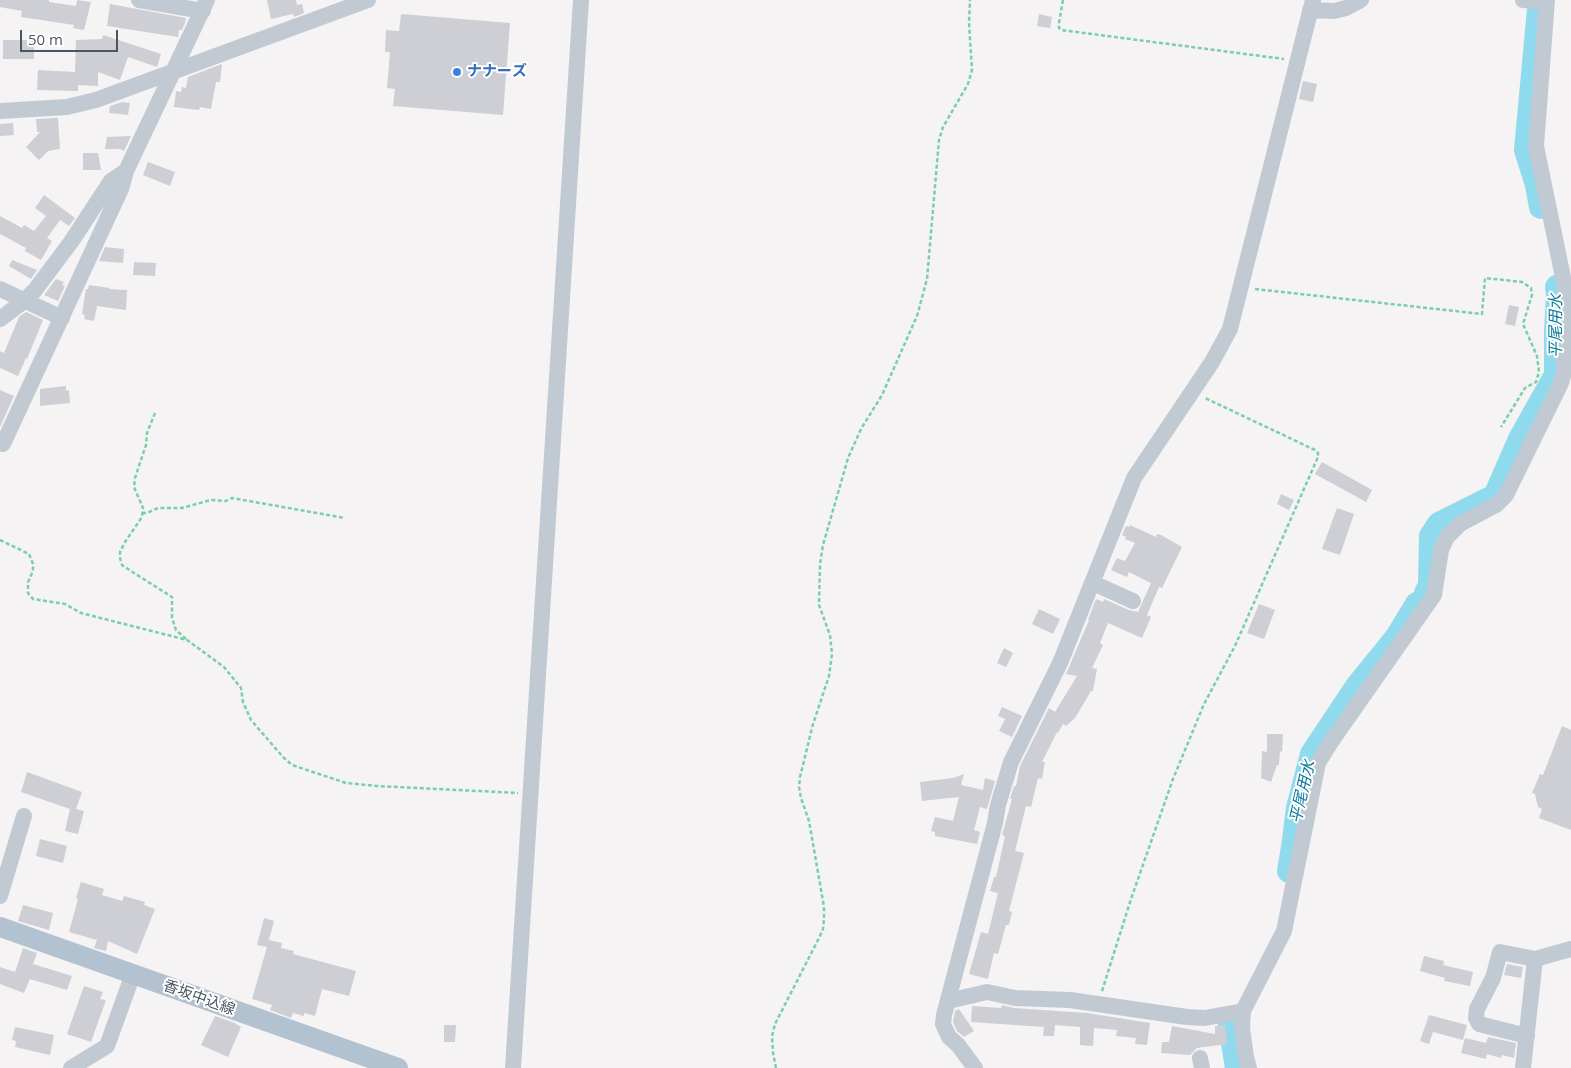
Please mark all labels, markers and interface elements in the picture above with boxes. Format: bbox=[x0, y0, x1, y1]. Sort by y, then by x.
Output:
scale bar bbox=[22, 20, 120, 52]
text: 50 m bbox=[28, 29, 63, 49]
place label: ナナーズ bbox=[467, 63, 527, 81]
marker: ナナーズ bbox=[451, 66, 463, 78]
water label: 平尾用水 bbox=[1546, 294, 1566, 358]
water label: 平尾用水 bbox=[1286, 759, 1320, 825]
street label: 香坂中込線 bbox=[161, 977, 237, 1019]

